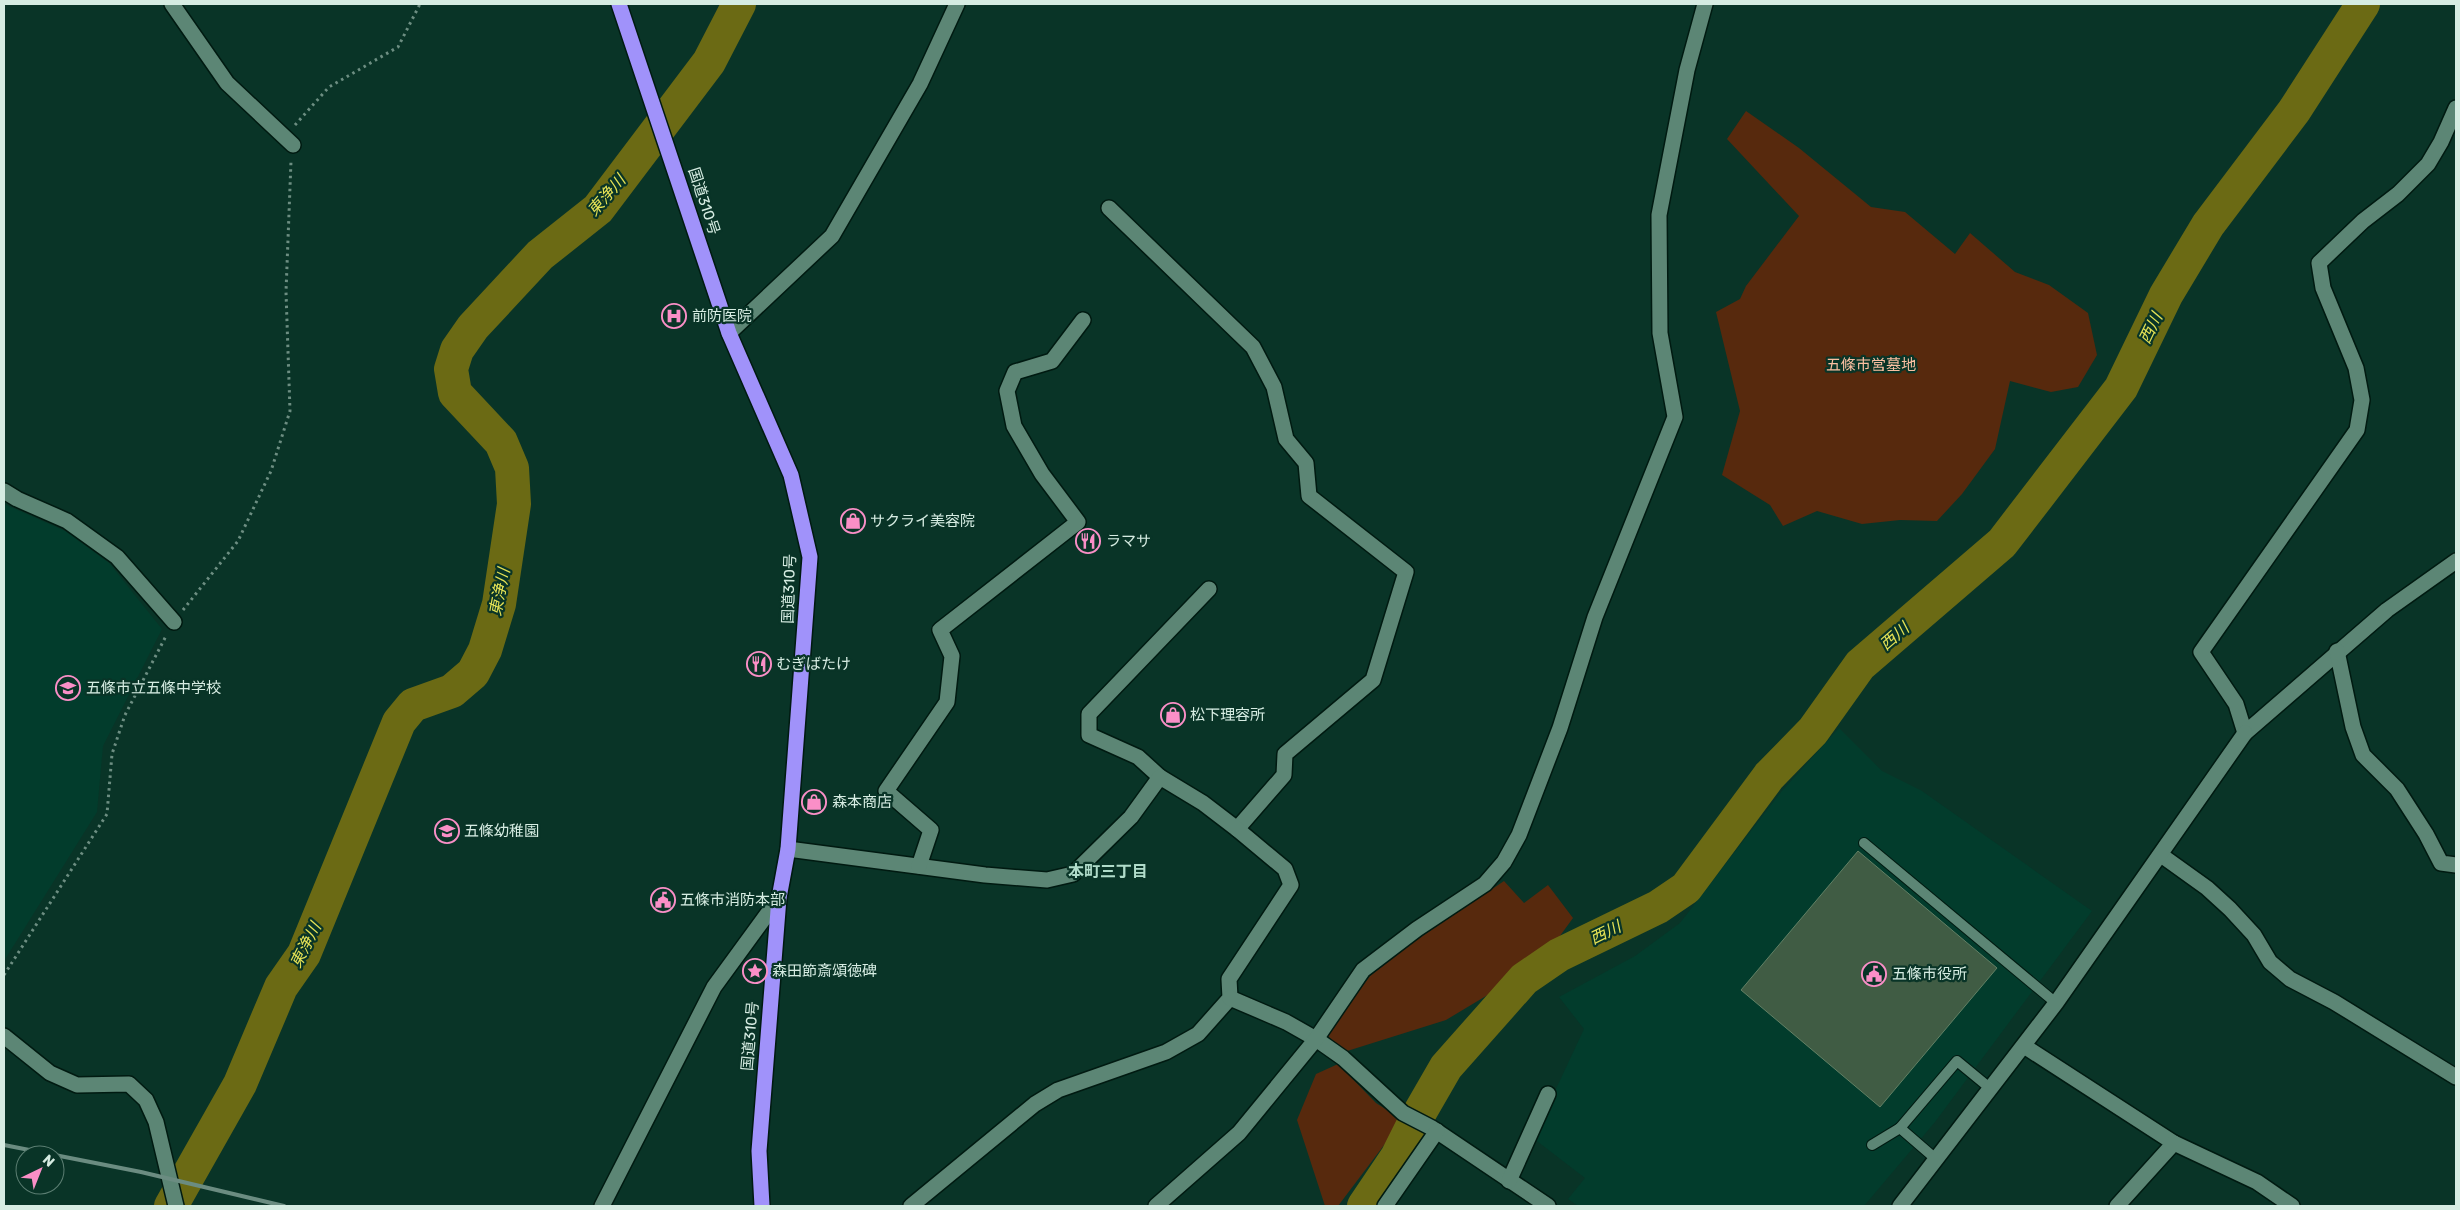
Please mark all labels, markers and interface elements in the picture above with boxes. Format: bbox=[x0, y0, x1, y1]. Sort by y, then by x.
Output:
street label: 国道310号 bbox=[685, 165, 723, 237]
water label: 東浄川 bbox=[583, 169, 631, 220]
hospital icon: 前防医院 bbox=[661, 303, 687, 329]
place label: 前防医院 bbox=[692, 307, 752, 325]
water label: 西川 bbox=[2135, 308, 2167, 347]
park label: 五條市営墓地 bbox=[1826, 356, 1916, 374]
shop icon: サクライ美容院 bbox=[840, 508, 866, 534]
place label: サクライ美容院 bbox=[870, 512, 975, 530]
restaurant icon: ラマサ bbox=[1075, 528, 1101, 554]
place label: ラマサ bbox=[1106, 532, 1151, 550]
street label: 国道310号 bbox=[779, 554, 799, 624]
water label: 東浄川 bbox=[486, 565, 514, 617]
water label: 西川 bbox=[1876, 617, 1914, 654]
restaurant icon: むぎばたけ bbox=[746, 651, 772, 677]
place label: むぎばたけ bbox=[776, 655, 851, 673]
school or university icon: 五條市立五條中学校 bbox=[55, 675, 81, 701]
place label: 五條市立五條中学校 bbox=[86, 679, 221, 697]
shop icon: 松下理容所 bbox=[1160, 702, 1186, 728]
place label: 松下理容所 bbox=[1190, 706, 1265, 724]
shop icon: 森本商店 bbox=[801, 789, 827, 815]
place label: 森本商店 bbox=[832, 793, 892, 811]
school or university icon: 五條幼稚園 bbox=[434, 818, 460, 844]
place label: 五條幼稚園 bbox=[464, 822, 539, 840]
district label: 本町三丁目 bbox=[1068, 862, 1148, 881]
public building icon: 五條市消防本部 bbox=[650, 887, 676, 913]
place label: 五條市消防本部 bbox=[680, 891, 785, 909]
water label: 西川 bbox=[1587, 916, 1626, 948]
water label: 東浄川 bbox=[286, 918, 326, 971]
place icon: 森田節斎頌徳碑 bbox=[742, 958, 768, 984]
public building icon: 五條市役所 bbox=[1861, 961, 1887, 987]
place label: 森田節斎頌徳碑 bbox=[772, 962, 877, 980]
place label: 五條市役所 bbox=[1892, 965, 1967, 983]
street label: 国道310号 bbox=[738, 1000, 762, 1072]
north arrow bbox=[15, 1145, 65, 1195]
text: N bbox=[39, 1151, 58, 1171]

